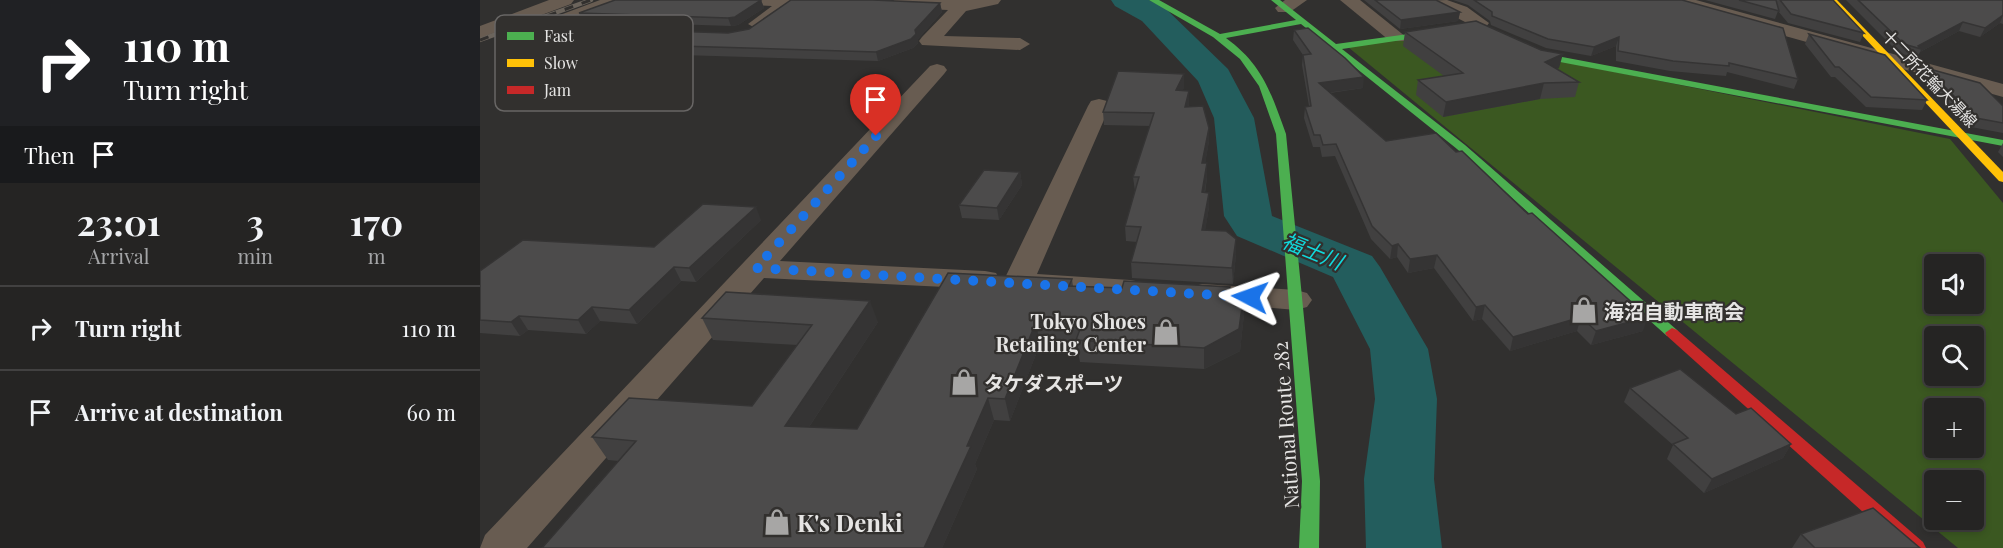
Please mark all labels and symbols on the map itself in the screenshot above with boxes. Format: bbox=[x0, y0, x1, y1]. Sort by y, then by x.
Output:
legend bbox=[495, 15, 693, 111]
text: Fast bbox=[544, 25, 574, 46]
street label: 十二所花輪大湯線 bbox=[1878, 25, 1982, 131]
text: Slow bbox=[544, 52, 579, 73]
pin bbox=[850, 74, 901, 136]
text: Jam bbox=[543, 79, 571, 100]
water label: 福士川 bbox=[1279, 225, 1349, 276]
position arrow bbox=[1218, 265, 1282, 329]
shop icon: 海沼自動車商会 bbox=[1569, 295, 1599, 325]
place label: 海沼自動車商会 bbox=[1604, 297, 1744, 324]
place label: Tokyo Shoes Retailing Center bbox=[995, 307, 1147, 357]
shop icon: Tokyo Shoes Retailing Center bbox=[1151, 317, 1181, 347]
street label: National Route 282 bbox=[1266, 341, 1304, 509]
shop icon: タケダスポーツ bbox=[949, 367, 979, 397]
place label: タケダスポーツ bbox=[984, 369, 1124, 396]
place label: K's Denki bbox=[797, 506, 903, 538]
shop icon: K's Denki bbox=[762, 507, 792, 537]

